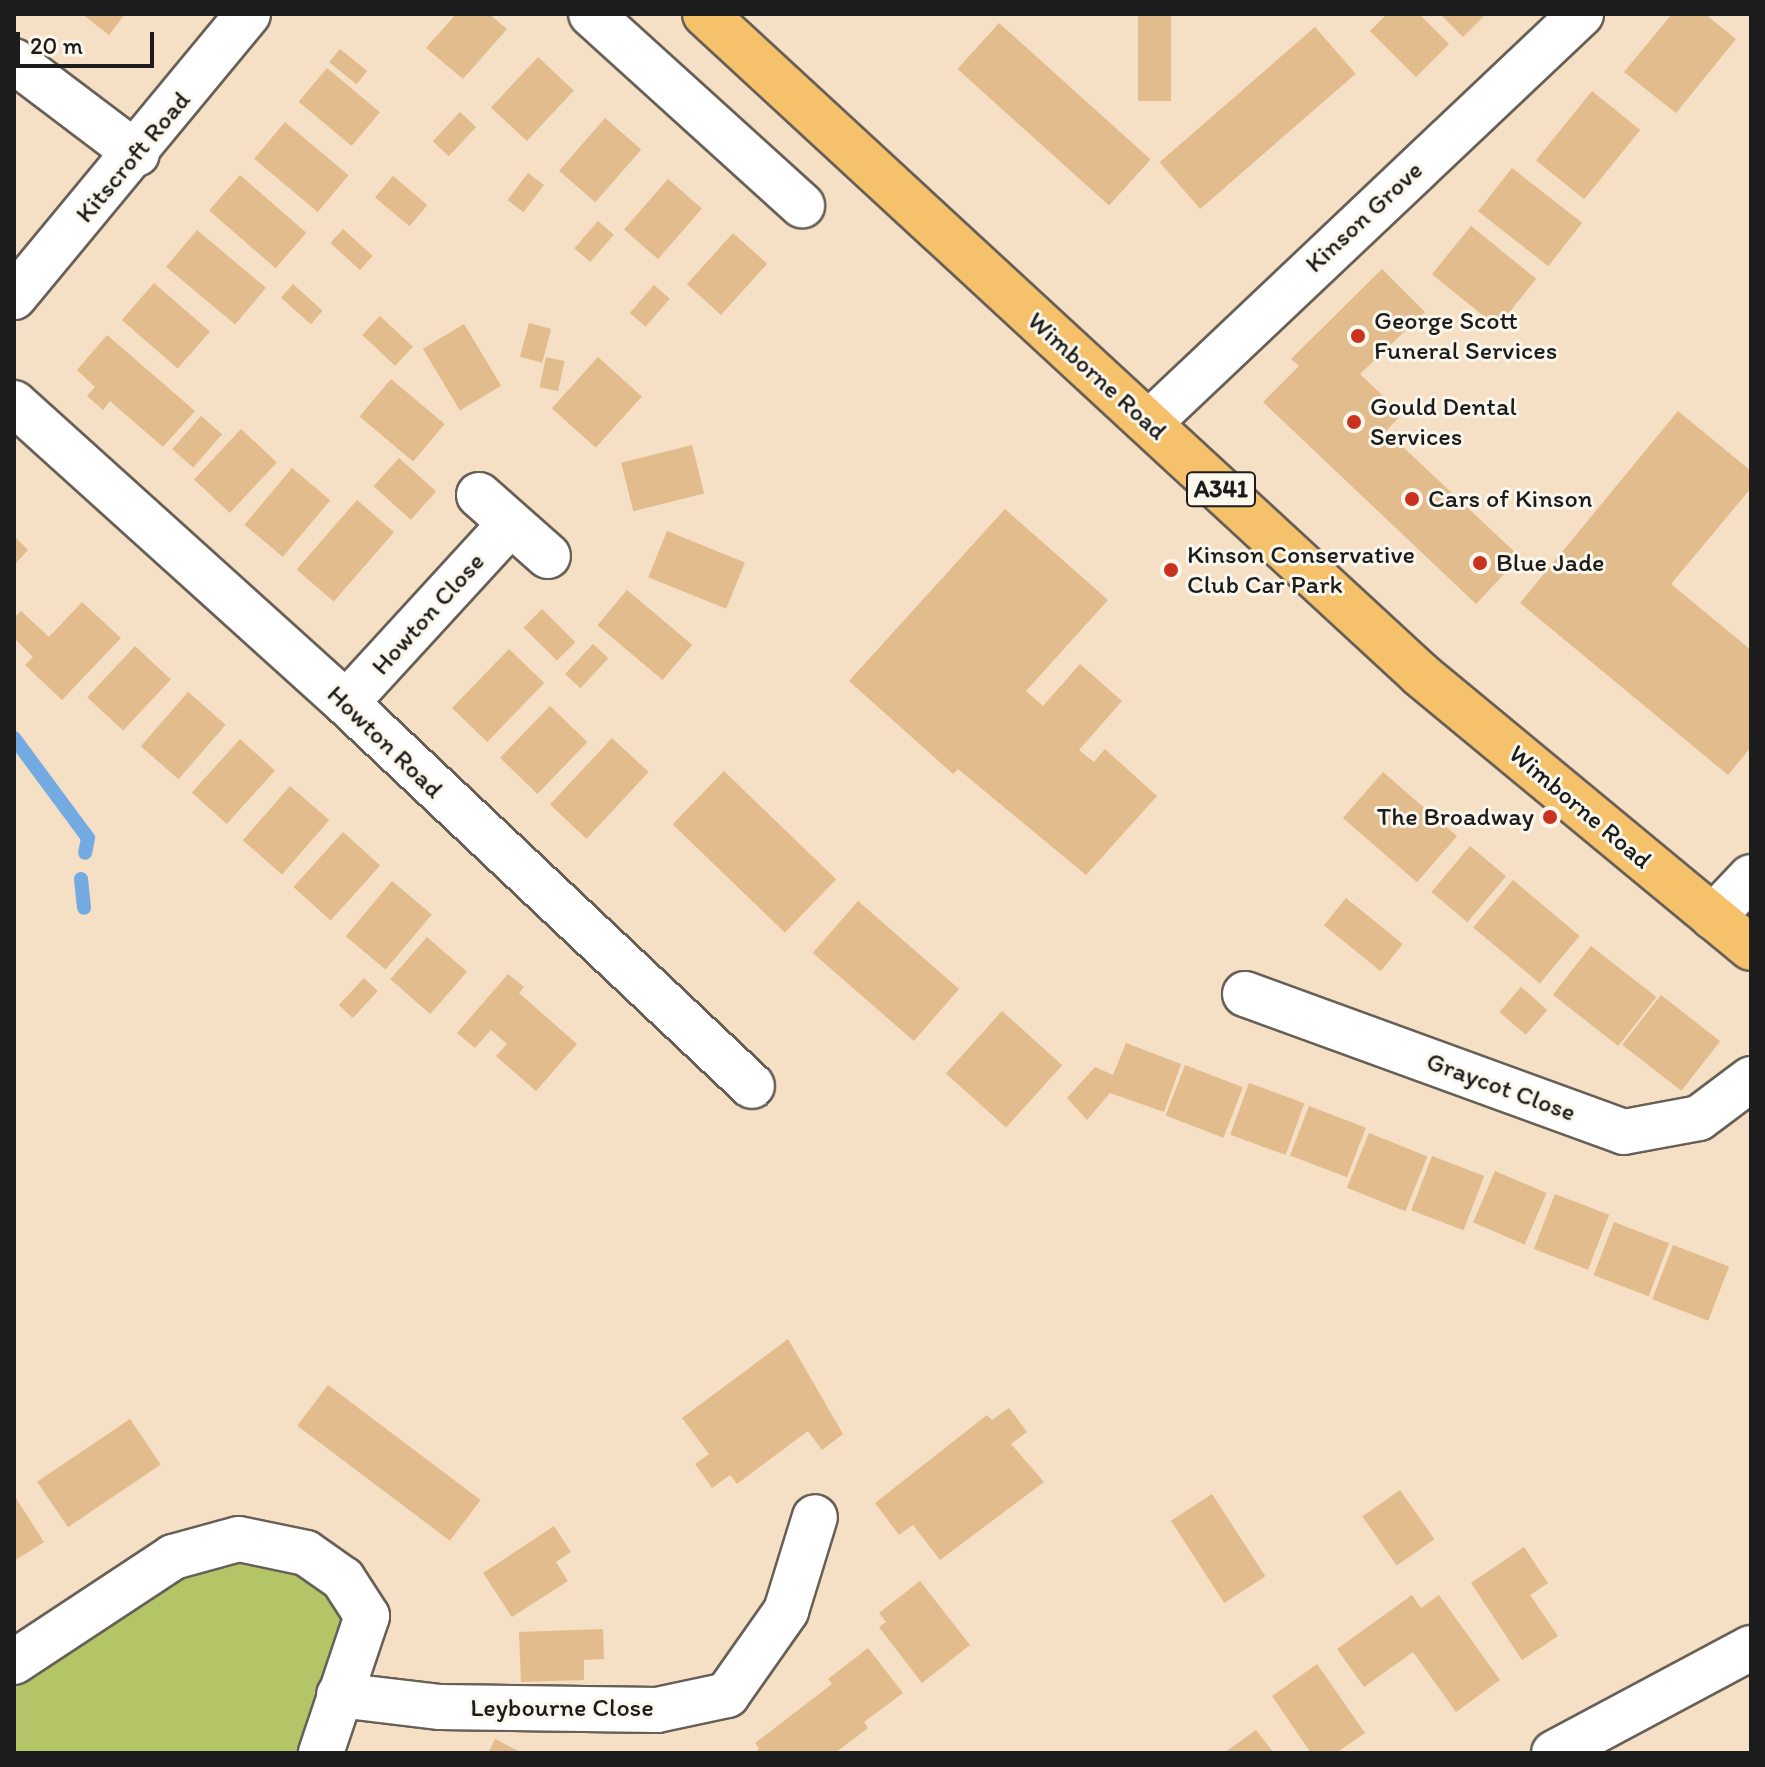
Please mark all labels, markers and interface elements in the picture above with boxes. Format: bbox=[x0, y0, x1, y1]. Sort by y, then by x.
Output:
scale bar bbox=[20, 16, 158, 66]
text: 20 m bbox=[30, 31, 83, 60]
street label: Kitscroft Road bbox=[69, 85, 197, 229]
street label: Kinson Grove bbox=[1299, 155, 1429, 279]
street label: Wimborne Road bbox=[1021, 305, 1173, 447]
place label: George Scott Funeral Services bbox=[1374, 305, 1557, 366]
marker: George Scott Funeral Services bbox=[1349, 327, 1367, 345]
place label: Gould Dental Services bbox=[1370, 391, 1517, 452]
marker: Gould Dental Services bbox=[1345, 413, 1363, 431]
road number: A341 bbox=[1185, 469, 1257, 509]
place label: Cars of Kinson bbox=[1428, 483, 1592, 515]
marker: Cars of Kinson bbox=[1403, 490, 1421, 508]
place label: Kinson Conservative Club Car Park bbox=[1187, 539, 1416, 600]
street label: Howton Close bbox=[365, 546, 491, 682]
place label: Blue Jade bbox=[1496, 547, 1605, 579]
marker: Blue Jade bbox=[1471, 554, 1489, 572]
marker: Kinson Conservative Club Car Park bbox=[1162, 561, 1180, 579]
street label: Howton Road bbox=[321, 679, 449, 805]
street label: Wimborne Road bbox=[1502, 738, 1658, 876]
place label: The Broadway bbox=[1377, 801, 1534, 833]
marker: The Broadway bbox=[1541, 808, 1559, 826]
street label: Graycot Close bbox=[1422, 1046, 1580, 1128]
street label: Leybourne Close bbox=[470, 1692, 654, 1724]

